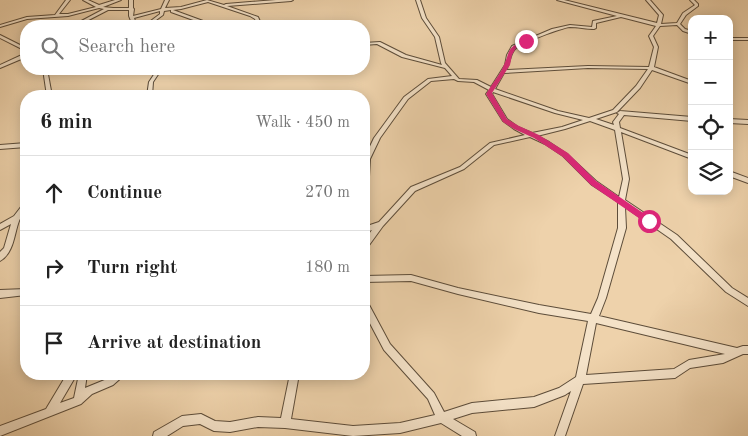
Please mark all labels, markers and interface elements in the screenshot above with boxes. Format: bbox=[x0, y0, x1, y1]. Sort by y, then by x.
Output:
map controls bbox=[688, 15, 733, 195]
button: + bbox=[688, 15, 733, 60]
search box bbox=[20, 20, 370, 75]
route end bbox=[515, 30, 538, 53]
icon: search bbox=[38, 34, 66, 62]
text: Search here bbox=[78, 38, 175, 57]
button: − bbox=[688, 60, 733, 105]
button: locate bbox=[688, 105, 733, 150]
text: 6 min bbox=[40, 112, 93, 133]
text: Walk · 450 m bbox=[255, 115, 350, 131]
button: layers bbox=[688, 150, 733, 195]
icon: ahead bbox=[40, 179, 68, 207]
text: Continue bbox=[87, 184, 162, 203]
text: 270 m bbox=[305, 185, 350, 201]
route start bbox=[638, 210, 661, 233]
icon: right bbox=[40, 254, 68, 282]
text: Turn right bbox=[87, 259, 177, 278]
text: 180 m bbox=[305, 260, 350, 276]
icon: arrive bbox=[40, 329, 68, 357]
text: Arrive at destination bbox=[87, 334, 261, 353]

